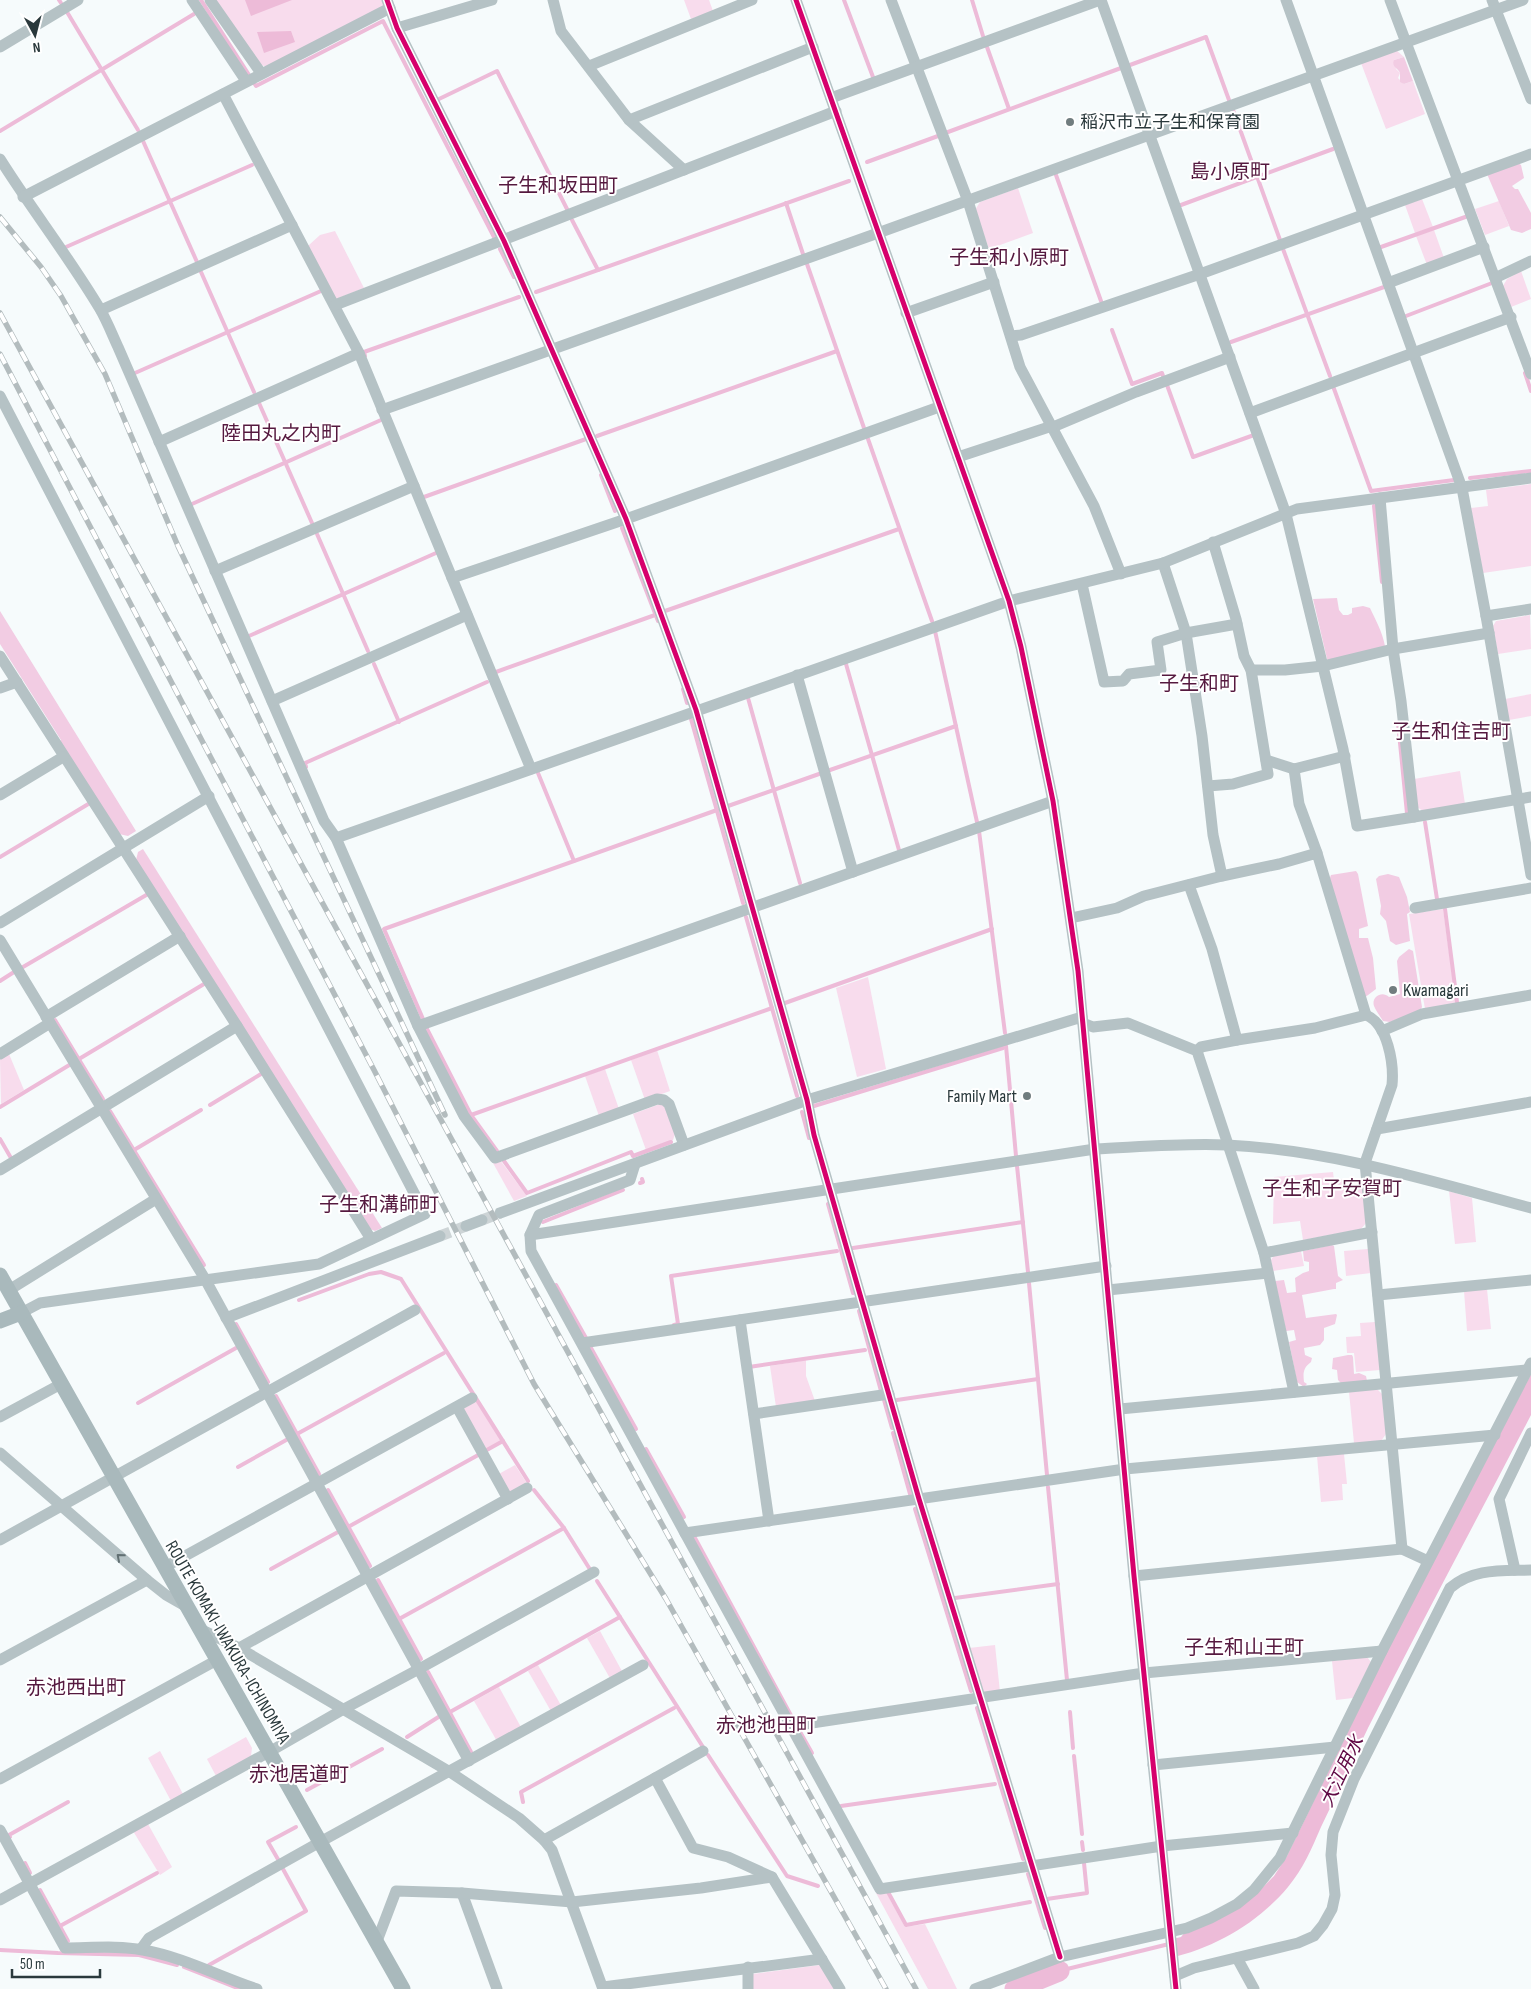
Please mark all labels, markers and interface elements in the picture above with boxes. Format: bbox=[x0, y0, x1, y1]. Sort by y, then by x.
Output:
north arrow bbox=[10, 10, 60, 60]
text: N bbox=[32, 39, 41, 56]
place label: 稲沢市立子生和保育園 bbox=[1080, 112, 1260, 133]
marker: 稲沢市立子生和保育園 bbox=[1064, 116, 1076, 128]
district label: 島小原町 bbox=[1190, 160, 1270, 184]
district label: 子生和坂田町 bbox=[498, 174, 618, 198]
district label: 子生和小原町 bbox=[949, 246, 1069, 270]
district label: 陸田丸之内町 bbox=[221, 422, 341, 446]
district label: 子生和町 bbox=[1159, 672, 1239, 696]
district label: 子生和住吉町 bbox=[1391, 720, 1511, 744]
place label: Kwamagari bbox=[1403, 980, 1469, 1001]
marker: Kwamagari bbox=[1387, 984, 1399, 996]
place label: Family Mart bbox=[947, 1086, 1018, 1107]
marker: Family Mart bbox=[1021, 1090, 1033, 1102]
district label: 子生和子安賀町 bbox=[1262, 1177, 1402, 1201]
district label: 子生和溝師町 bbox=[319, 1193, 439, 1217]
street label: ROUTE KOMAKI-IWAKURA-ICHINOMIYA bbox=[161, 1537, 295, 1748]
one-way arrow bbox=[117, 1553, 126, 1562]
district label: 子生和山王町 bbox=[1184, 1636, 1304, 1660]
district label: 赤池西出町 bbox=[26, 1676, 126, 1700]
district label: 赤池池田町 bbox=[716, 1714, 816, 1738]
water label: 大江用水 bbox=[1315, 1731, 1370, 1811]
district label: 赤池居道町 bbox=[249, 1763, 349, 1787]
scale bar bbox=[12, 1946, 100, 1978]
text: 50 m bbox=[20, 1955, 45, 1974]

